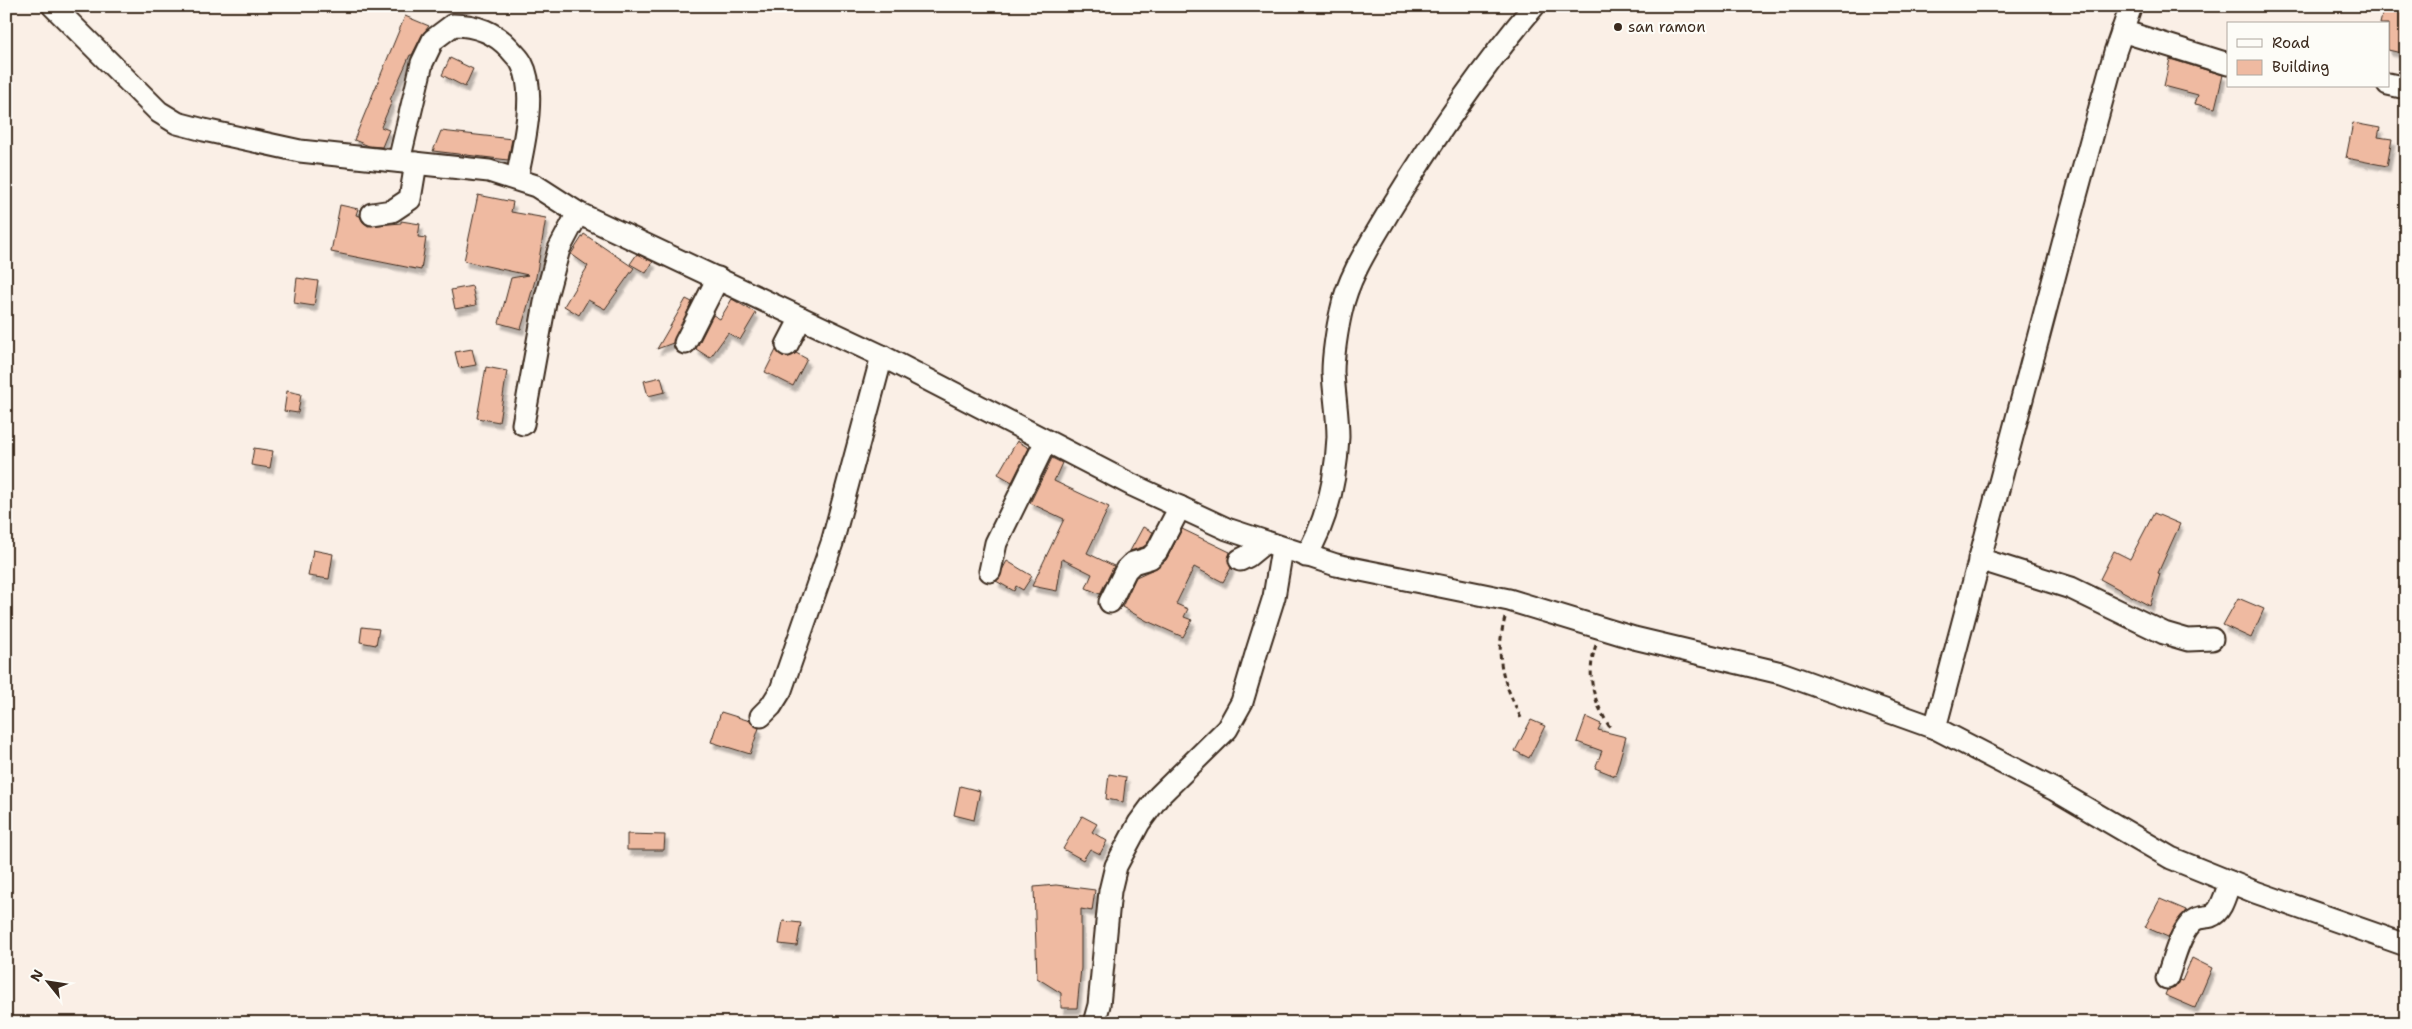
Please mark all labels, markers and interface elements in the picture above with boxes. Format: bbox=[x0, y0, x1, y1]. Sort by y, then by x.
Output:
place label: san ramon bbox=[1628, 17, 1705, 37]
marker: san ramon bbox=[1612, 21, 1624, 33]
legend bbox=[2227, 22, 2390, 88]
text: Road bbox=[2272, 33, 2310, 53]
text: Building bbox=[2272, 57, 2329, 77]
north arrow bbox=[22, 956, 72, 1006]
text: N bbox=[26, 966, 47, 985]

